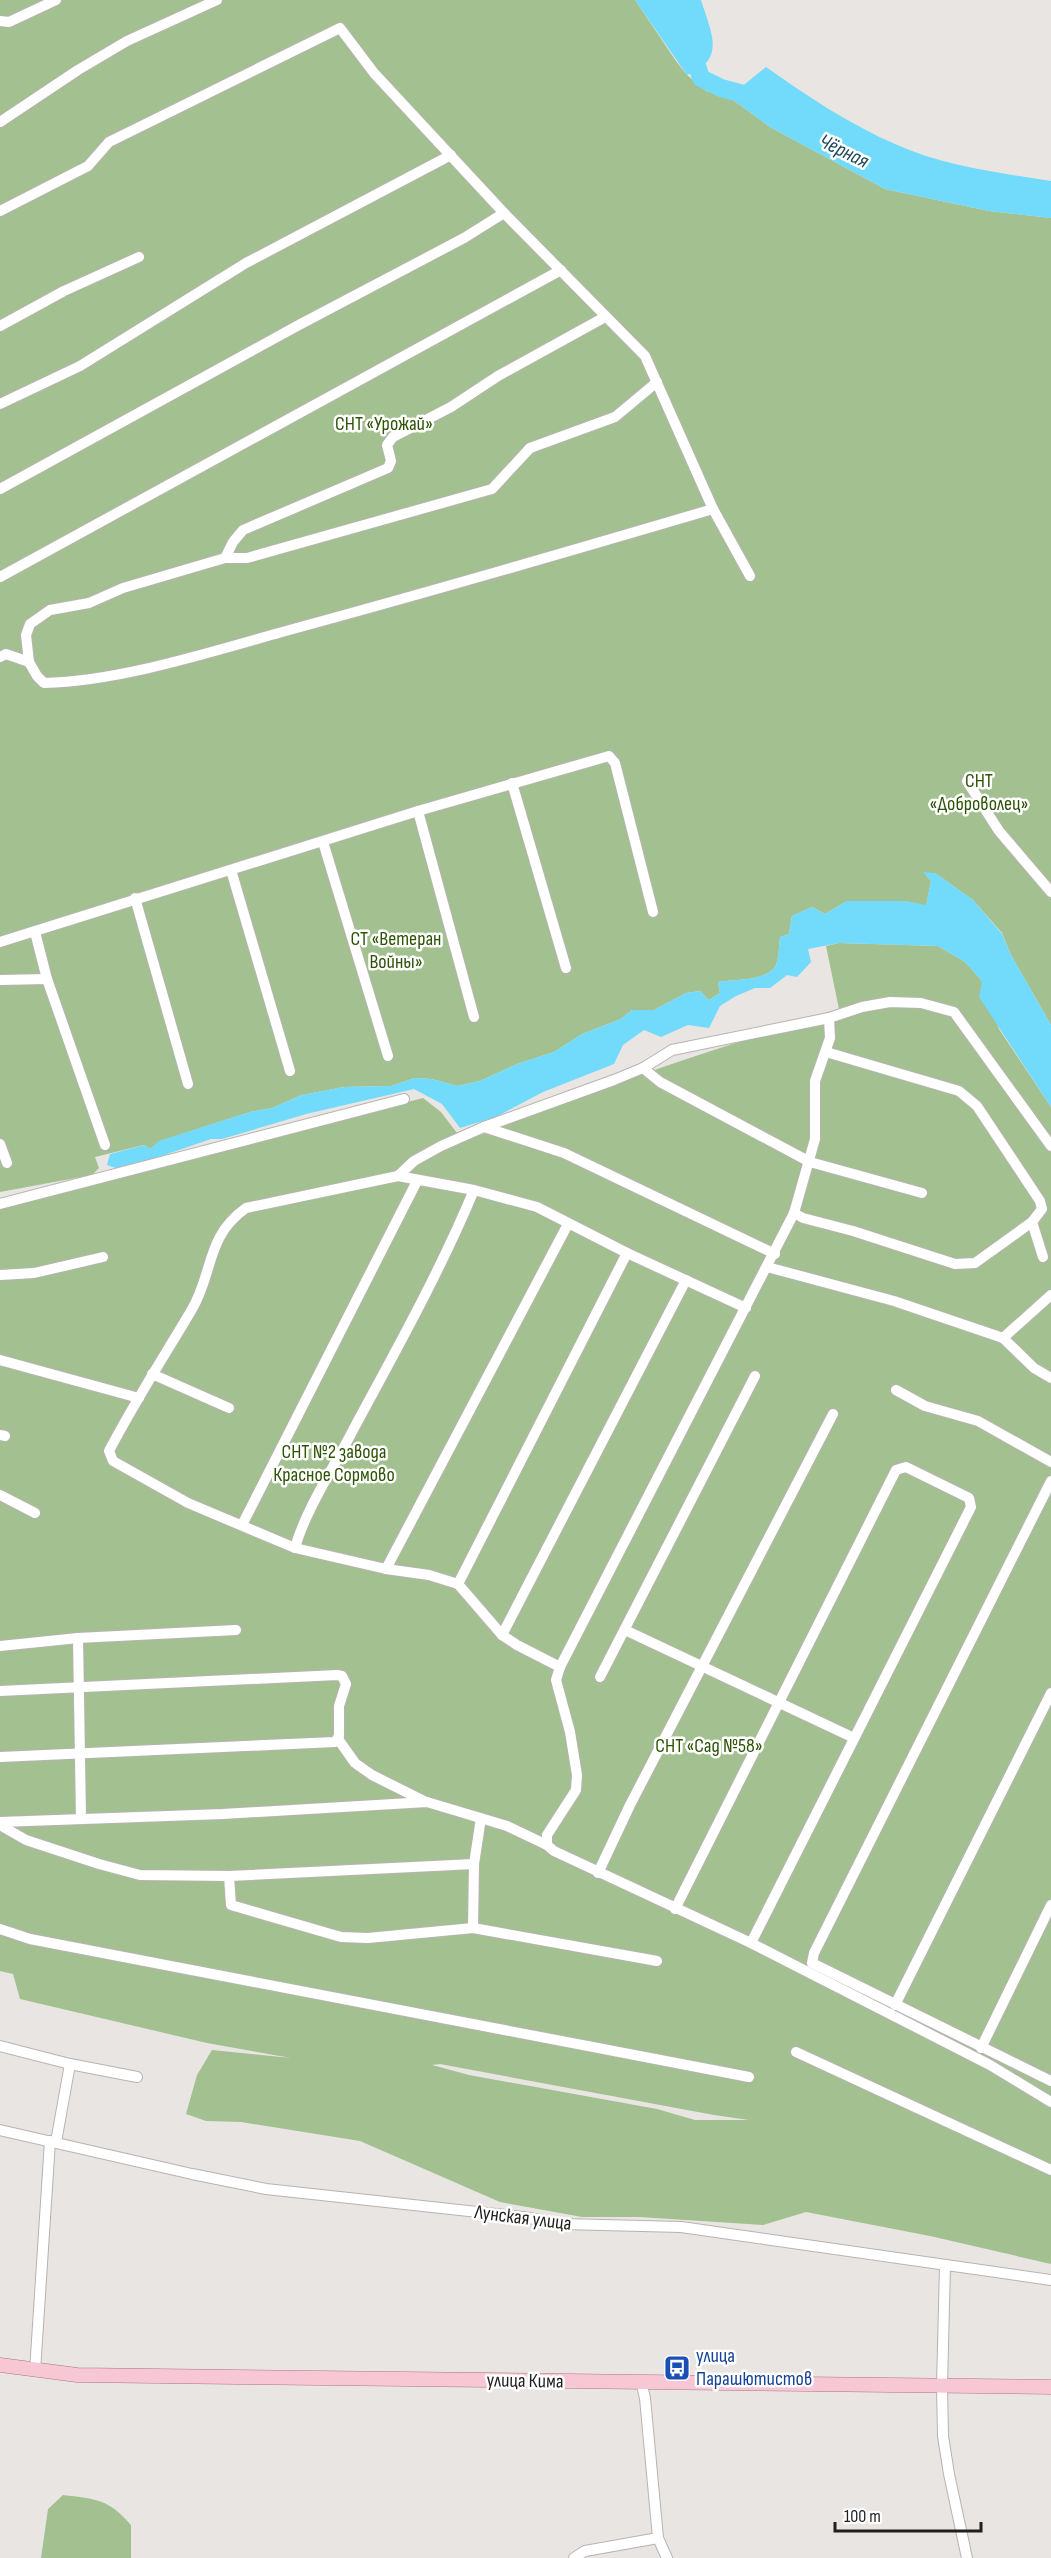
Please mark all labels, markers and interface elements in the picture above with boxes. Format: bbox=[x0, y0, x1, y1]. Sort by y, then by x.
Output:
water label: Чёрная bbox=[815, 128, 873, 174]
park label: СНТ «Урожай» bbox=[335, 412, 433, 436]
park label: СНТ «Доброволец» bbox=[930, 769, 1028, 816]
park label: СТ «Ветеран Войны» bbox=[351, 927, 441, 974]
park label: СНТ №2 завода Красное Сормово bbox=[273, 1440, 395, 1487]
park label: СНТ «Сад №58» bbox=[655, 1734, 763, 1758]
street label: Лунская улица bbox=[472, 2200, 573, 2236]
place label: улица Парашютистов bbox=[696, 2344, 812, 2391]
bus stop icon: улица Парашютистов bbox=[662, 2353, 692, 2383]
street label: улица Кима bbox=[486, 2368, 564, 2394]
scale bar bbox=[835, 2495, 980, 2533]
text: 100 m bbox=[844, 2506, 881, 2527]

